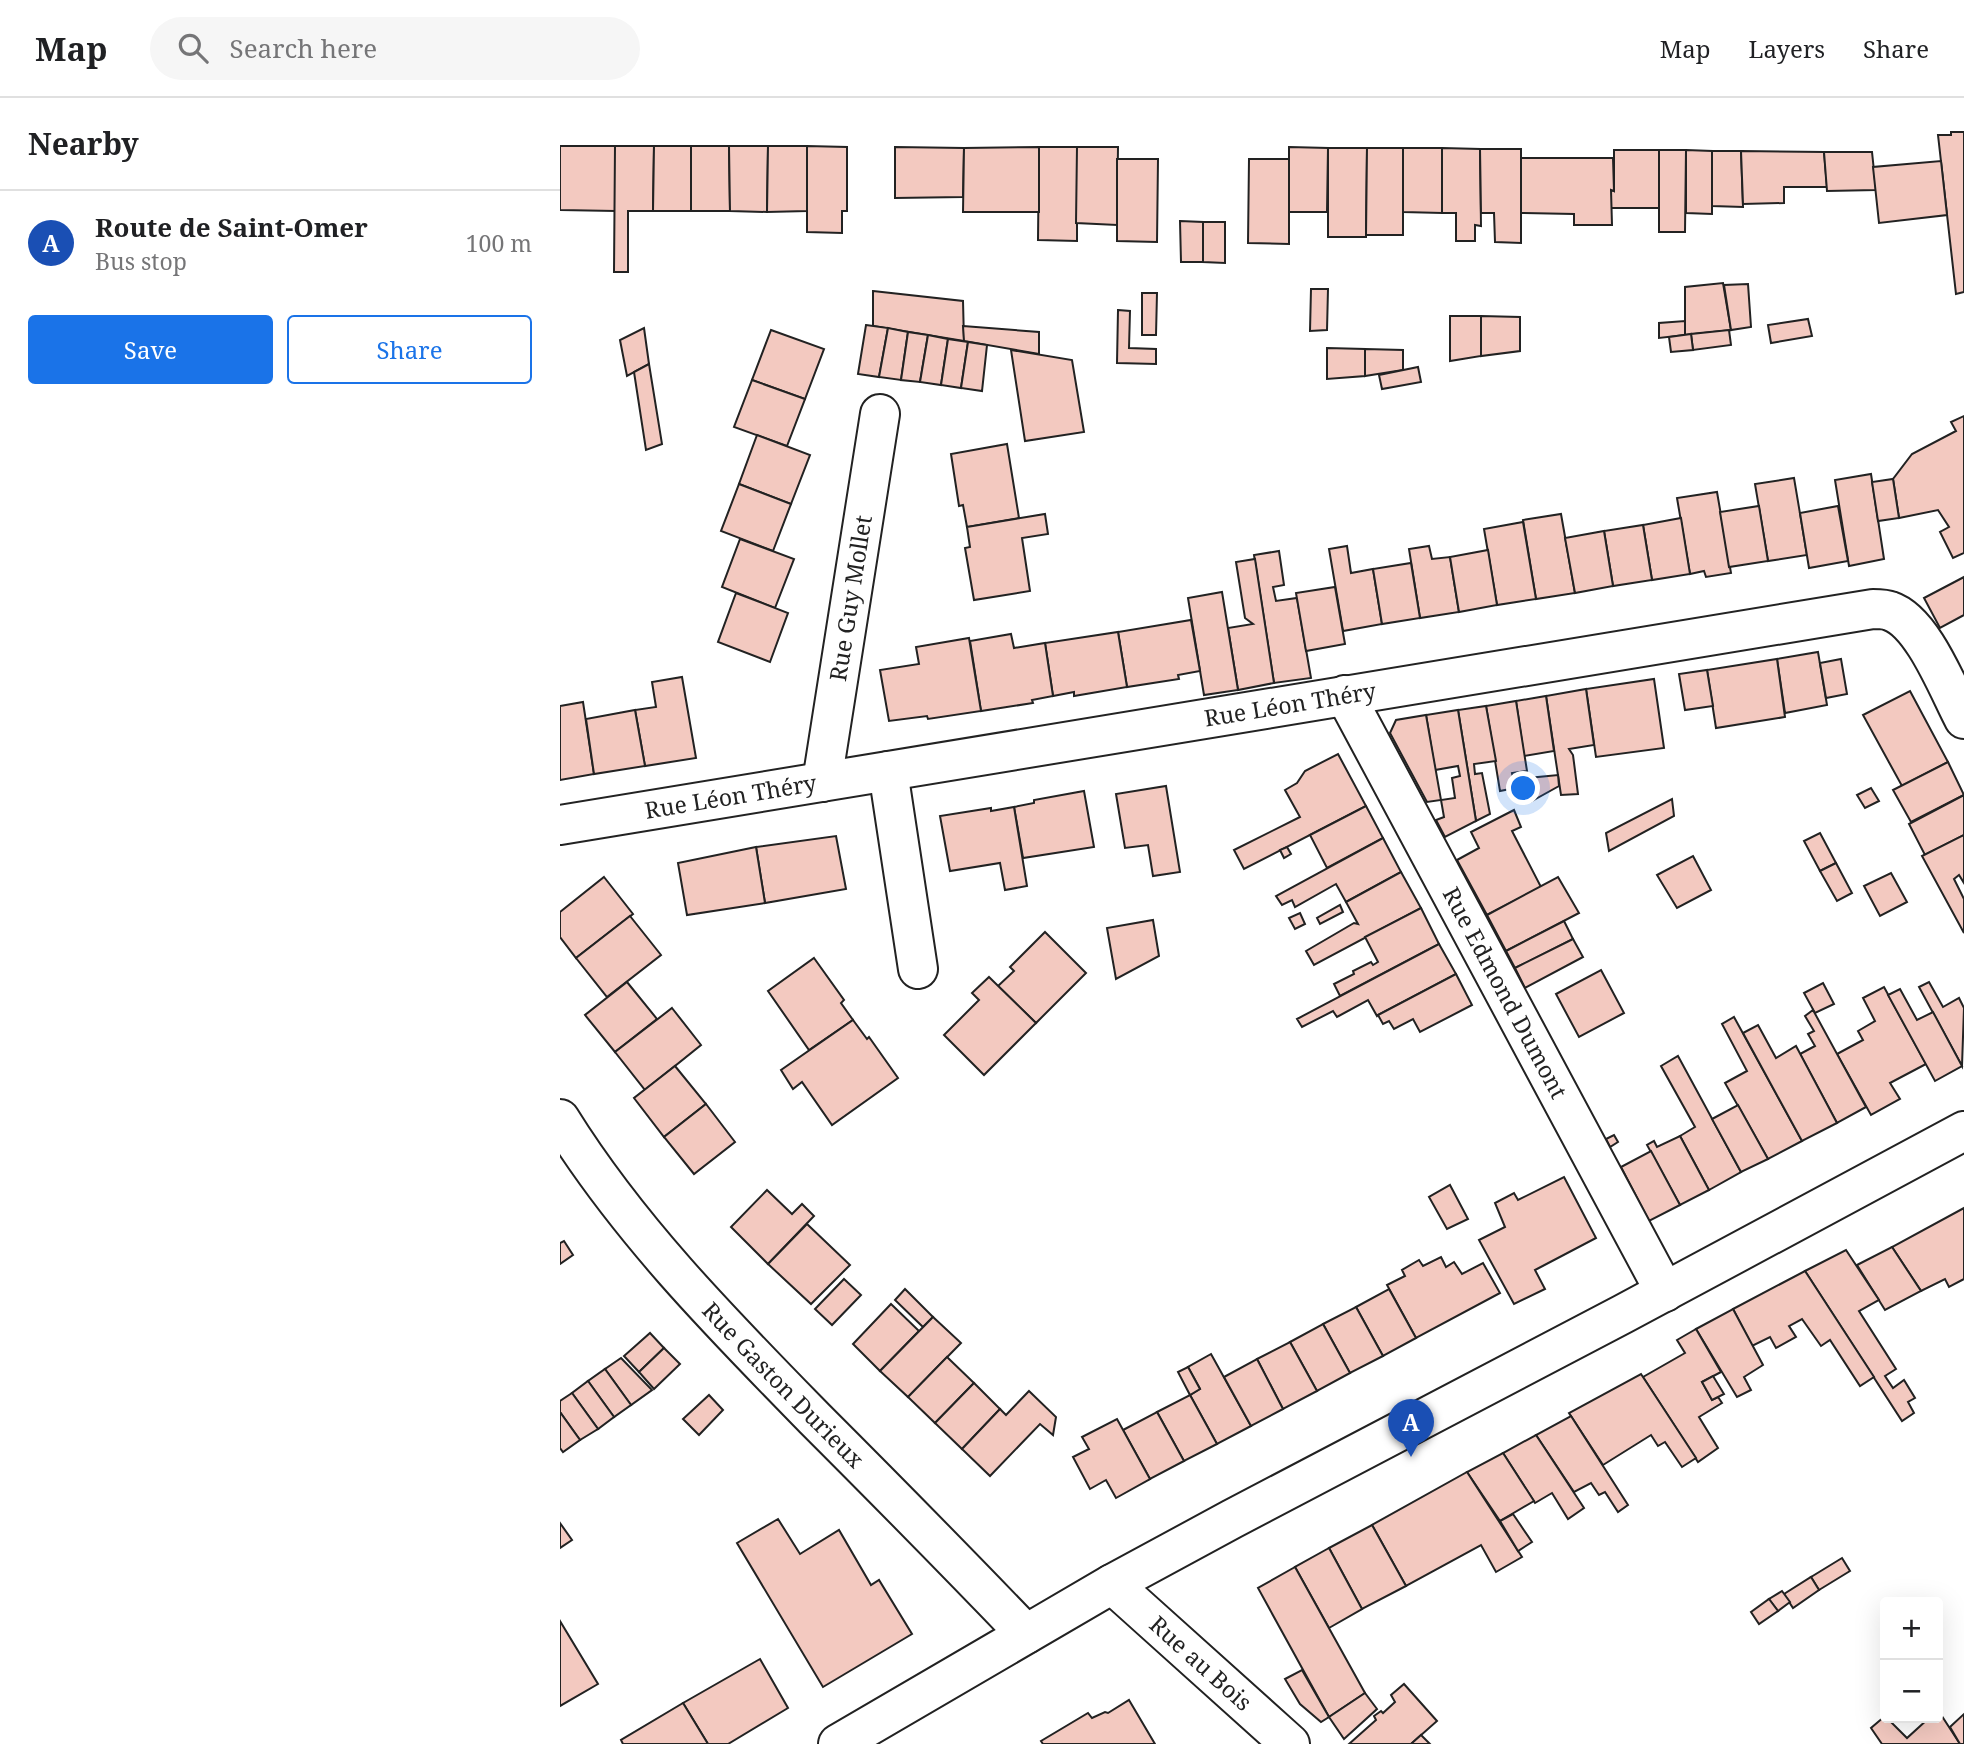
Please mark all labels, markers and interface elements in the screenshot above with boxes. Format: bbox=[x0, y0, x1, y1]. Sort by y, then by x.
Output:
search box bbox=[150, 17, 640, 80]
text: Map bbox=[35, 26, 108, 71]
icon: search bbox=[174, 29, 212, 67]
text: Search here bbox=[230, 30, 377, 66]
text: Map bbox=[1660, 32, 1711, 65]
text: Layers bbox=[1749, 32, 1825, 65]
text: Share bbox=[1863, 32, 1929, 65]
text: Nearby bbox=[28, 123, 139, 164]
text: Route de Saint-Omer bbox=[95, 209, 368, 245]
text: A bbox=[42, 227, 60, 259]
text: 100 m bbox=[466, 227, 532, 259]
text: Bus stop bbox=[95, 245, 187, 277]
button: Save bbox=[28, 315, 273, 384]
button: Share bbox=[287, 315, 532, 384]
street label: Rue Guy Mollet bbox=[821, 513, 879, 683]
street label: Rue Léon Théry bbox=[1202, 674, 1378, 734]
street label: Rue Léon Théry bbox=[642, 766, 819, 826]
your location bbox=[1506, 771, 1540, 805]
street label: Rue Edmond Dumont bbox=[1436, 881, 1575, 1104]
street label: Rue Gaston Durieux bbox=[696, 1295, 872, 1475]
pin: A bbox=[1388, 1399, 1434, 1457]
map controls bbox=[1880, 1597, 1943, 1723]
button: + bbox=[1880, 1597, 1943, 1660]
street label: Rue au Bois bbox=[1143, 1608, 1259, 1717]
button: − bbox=[1880, 1660, 1943, 1723]

